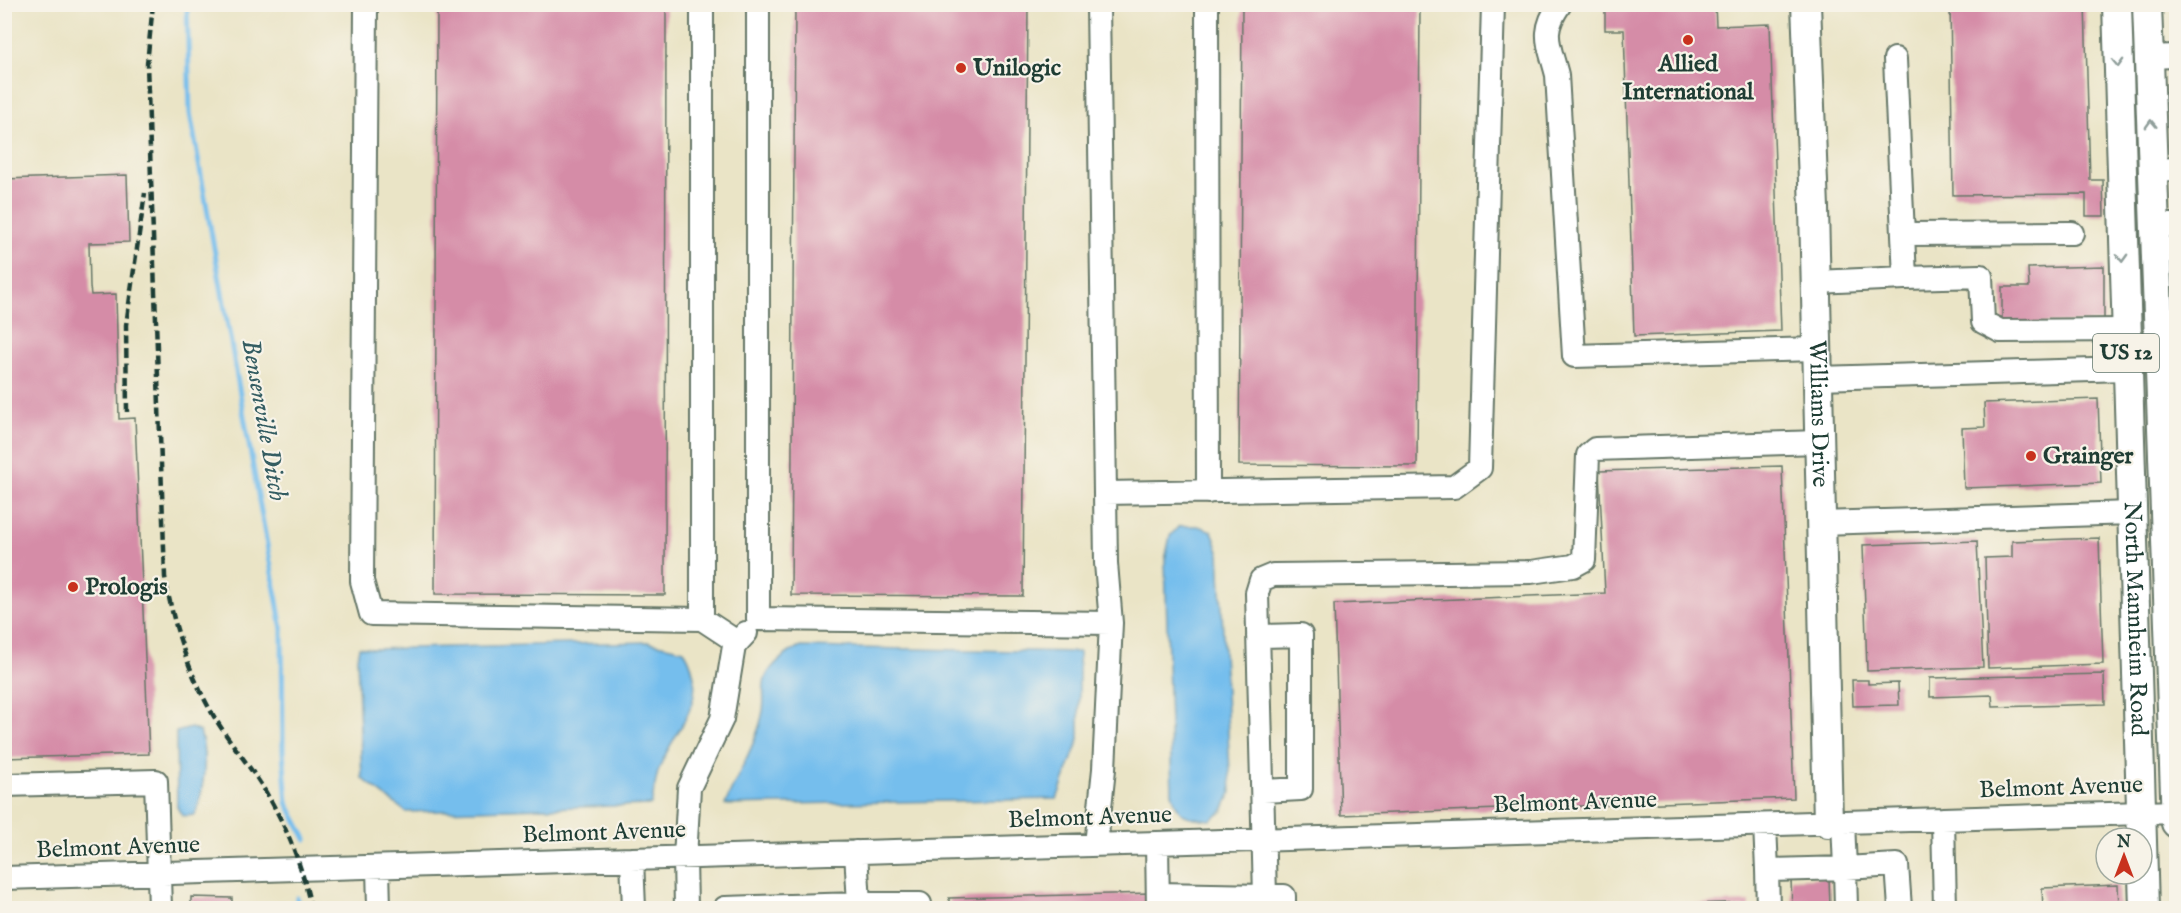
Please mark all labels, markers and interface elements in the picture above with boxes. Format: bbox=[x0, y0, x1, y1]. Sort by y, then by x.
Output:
marker: Allied International bbox=[1681, 33, 1695, 47]
place label: Allied International bbox=[1622, 49, 1754, 108]
place label: Unilogic bbox=[972, 53, 1061, 84]
one-way arrow bbox=[2112, 58, 2124, 67]
marker: Unilogic bbox=[954, 61, 968, 75]
one-way arrow bbox=[2145, 120, 2158, 129]
one-way arrow bbox=[2116, 253, 2129, 262]
road number: US 12 bbox=[2093, 334, 2159, 372]
water label: Bensenville Ditch bbox=[233, 336, 295, 504]
street label: Williams Drive bbox=[1802, 340, 1836, 488]
place label: Grainger bbox=[2043, 441, 2134, 472]
marker: Grainger bbox=[2024, 449, 2038, 463]
street label: North Mannheim Road bbox=[2116, 501, 2154, 737]
place label: Prologis bbox=[85, 572, 168, 603]
marker: Prologis bbox=[66, 580, 80, 594]
street label: Belmont Avenue bbox=[1978, 770, 2144, 806]
street label: Belmont Avenue bbox=[1492, 785, 1658, 821]
street label: Belmont Avenue bbox=[1007, 800, 1173, 836]
street label: Belmont Avenue bbox=[521, 815, 687, 851]
north arrow bbox=[2094, 826, 2154, 886]
street label: Belmont Avenue bbox=[35, 830, 201, 866]
text: N bbox=[2116, 833, 2131, 853]

